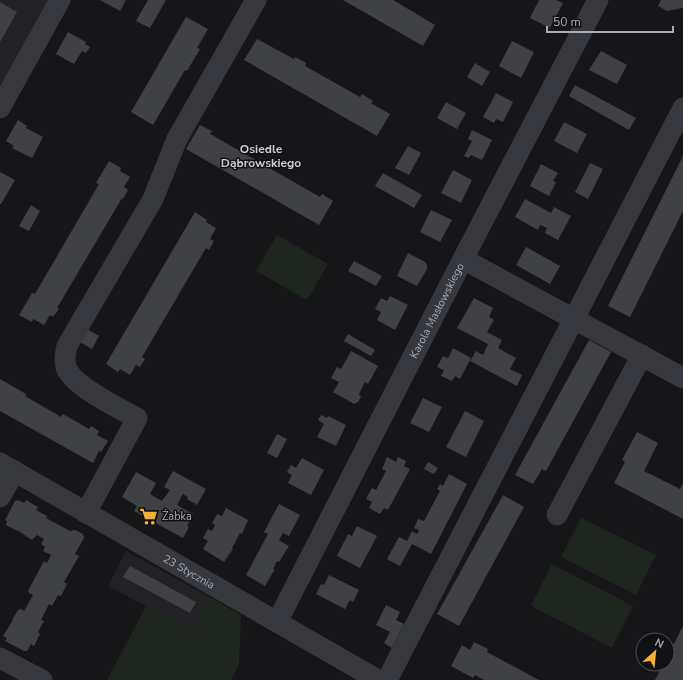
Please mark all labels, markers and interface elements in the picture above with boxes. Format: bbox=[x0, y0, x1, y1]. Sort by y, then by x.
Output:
scale bar bbox=[547, 8, 673, 34]
text: 50 m bbox=[553, 14, 581, 30]
district label: Osiedle Dąbrowskiego bbox=[221, 141, 301, 171]
street label: Karola Masłowskiego bbox=[406, 260, 467, 361]
supermarket icon: Żabka bbox=[139, 506, 159, 526]
place label: Żabka bbox=[162, 509, 192, 524]
street label: 23 Stycznia bbox=[161, 551, 218, 592]
north arrow bbox=[635, 632, 675, 672]
text: N bbox=[652, 635, 666, 652]

